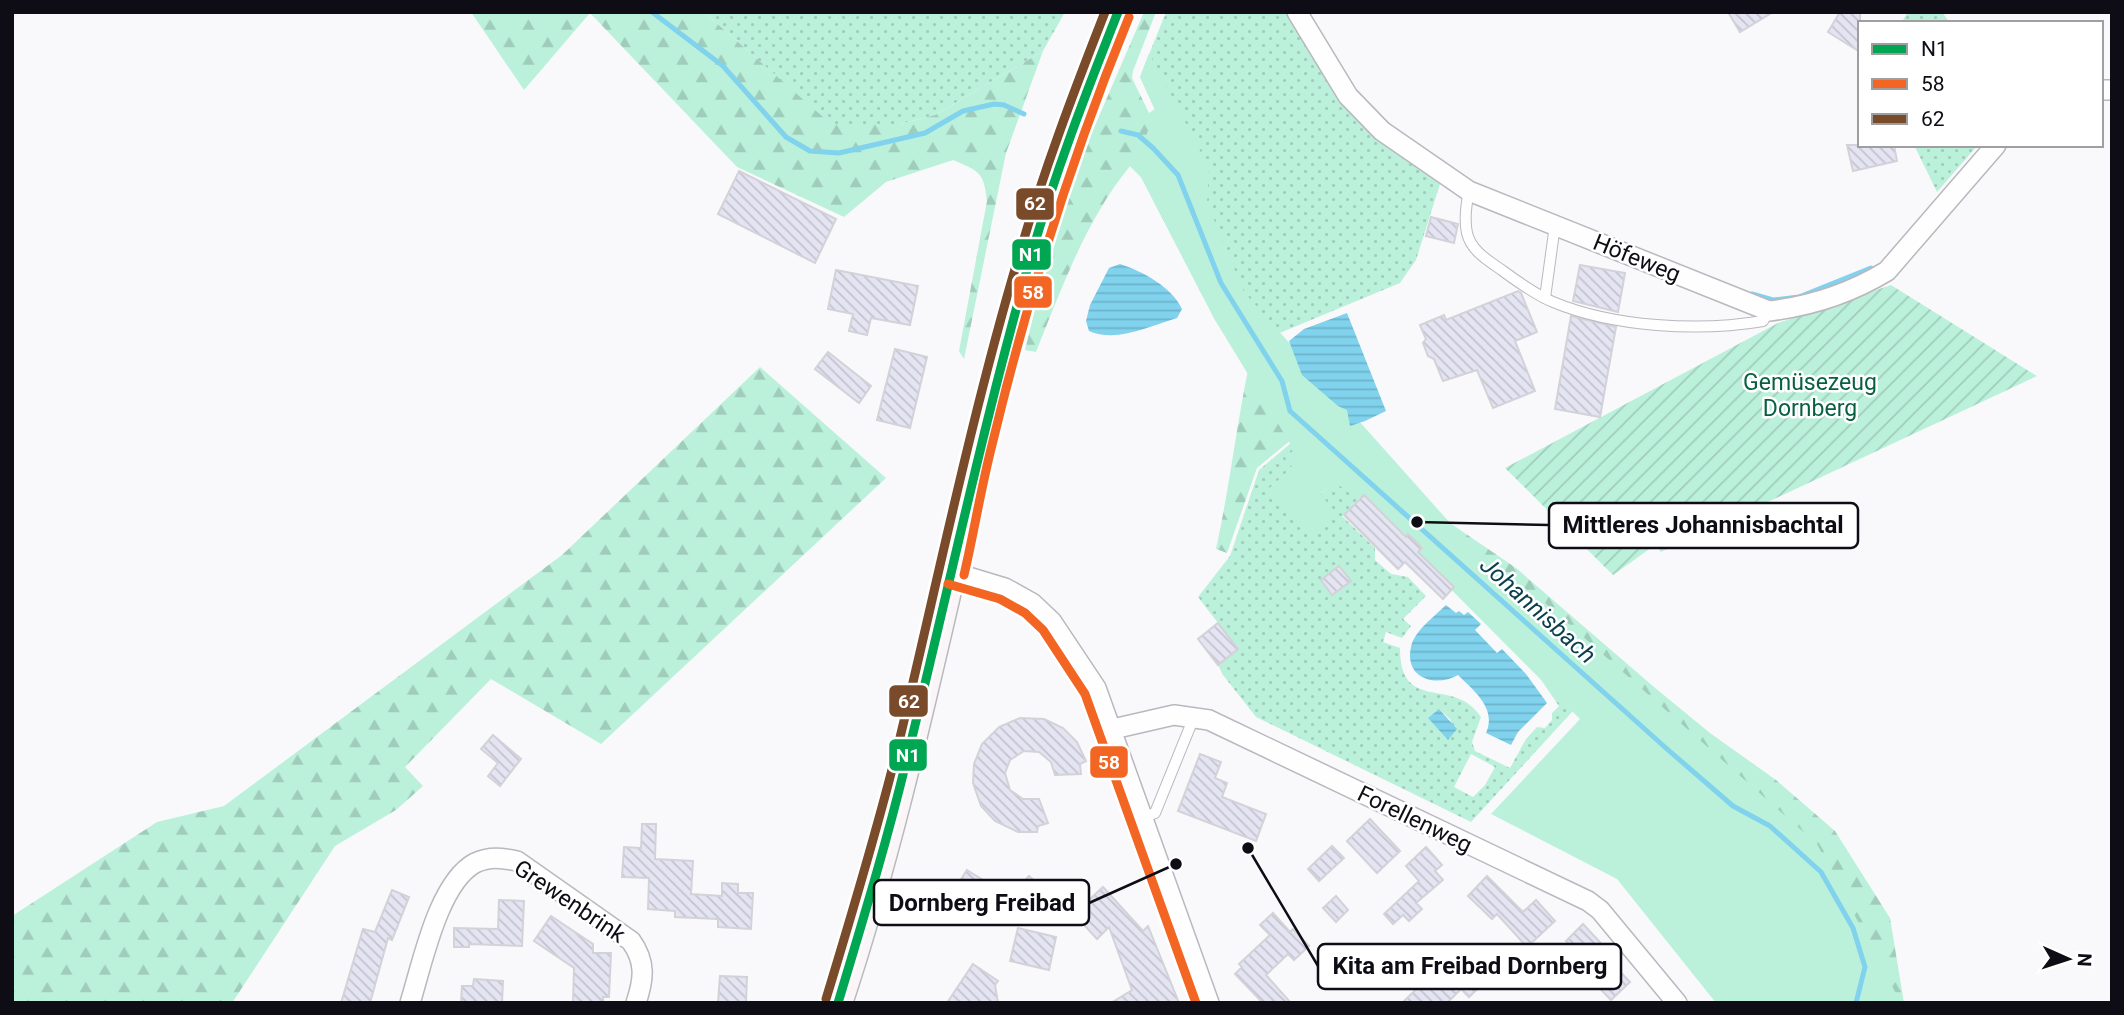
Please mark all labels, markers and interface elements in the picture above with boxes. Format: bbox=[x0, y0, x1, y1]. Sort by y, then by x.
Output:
legend bbox=[1858, 21, 2103, 147]
text: N1 bbox=[1921, 37, 1948, 61]
text: 58 bbox=[1921, 72, 1945, 96]
text: 62 bbox=[1921, 107, 1945, 131]
line badge: 62 bbox=[1015, 187, 1055, 221]
text: 62 bbox=[1024, 192, 1046, 215]
street label: Höfeweg bbox=[1589, 229, 1684, 288]
line badge: N1 bbox=[1011, 238, 1052, 271]
text: N1 bbox=[1019, 243, 1043, 266]
line badge: 58 bbox=[1013, 275, 1053, 309]
text: 58 bbox=[1022, 281, 1044, 304]
park label: Gemüsezeug Dornberg bbox=[1743, 369, 1877, 422]
callout: Mittleres Johannisbachtal bbox=[1549, 503, 1858, 548]
text: Mittleres Johannisbachtal bbox=[1562, 511, 1844, 539]
water label: Johannisbach bbox=[1474, 551, 1602, 669]
line badge: 62 bbox=[888, 684, 929, 718]
text: 62 bbox=[898, 690, 920, 713]
line badge: N1 bbox=[888, 738, 928, 772]
text: N1 bbox=[896, 744, 920, 767]
line badge: 58 bbox=[1089, 745, 1129, 779]
text: 58 bbox=[1098, 751, 1120, 774]
street label: Forellenweg bbox=[1353, 780, 1476, 859]
street label: Grewenbrink bbox=[509, 854, 631, 949]
callout: Dornberg Freibad bbox=[874, 880, 1089, 925]
text: Dornberg Freibad bbox=[889, 889, 1075, 917]
north arrow bbox=[2033, 924, 2103, 994]
callout: Kita am Freibad Dornberg bbox=[1318, 944, 1621, 989]
text: Kita am Freibad Dornberg bbox=[1333, 952, 1607, 980]
text: N bbox=[2073, 953, 2096, 967]

